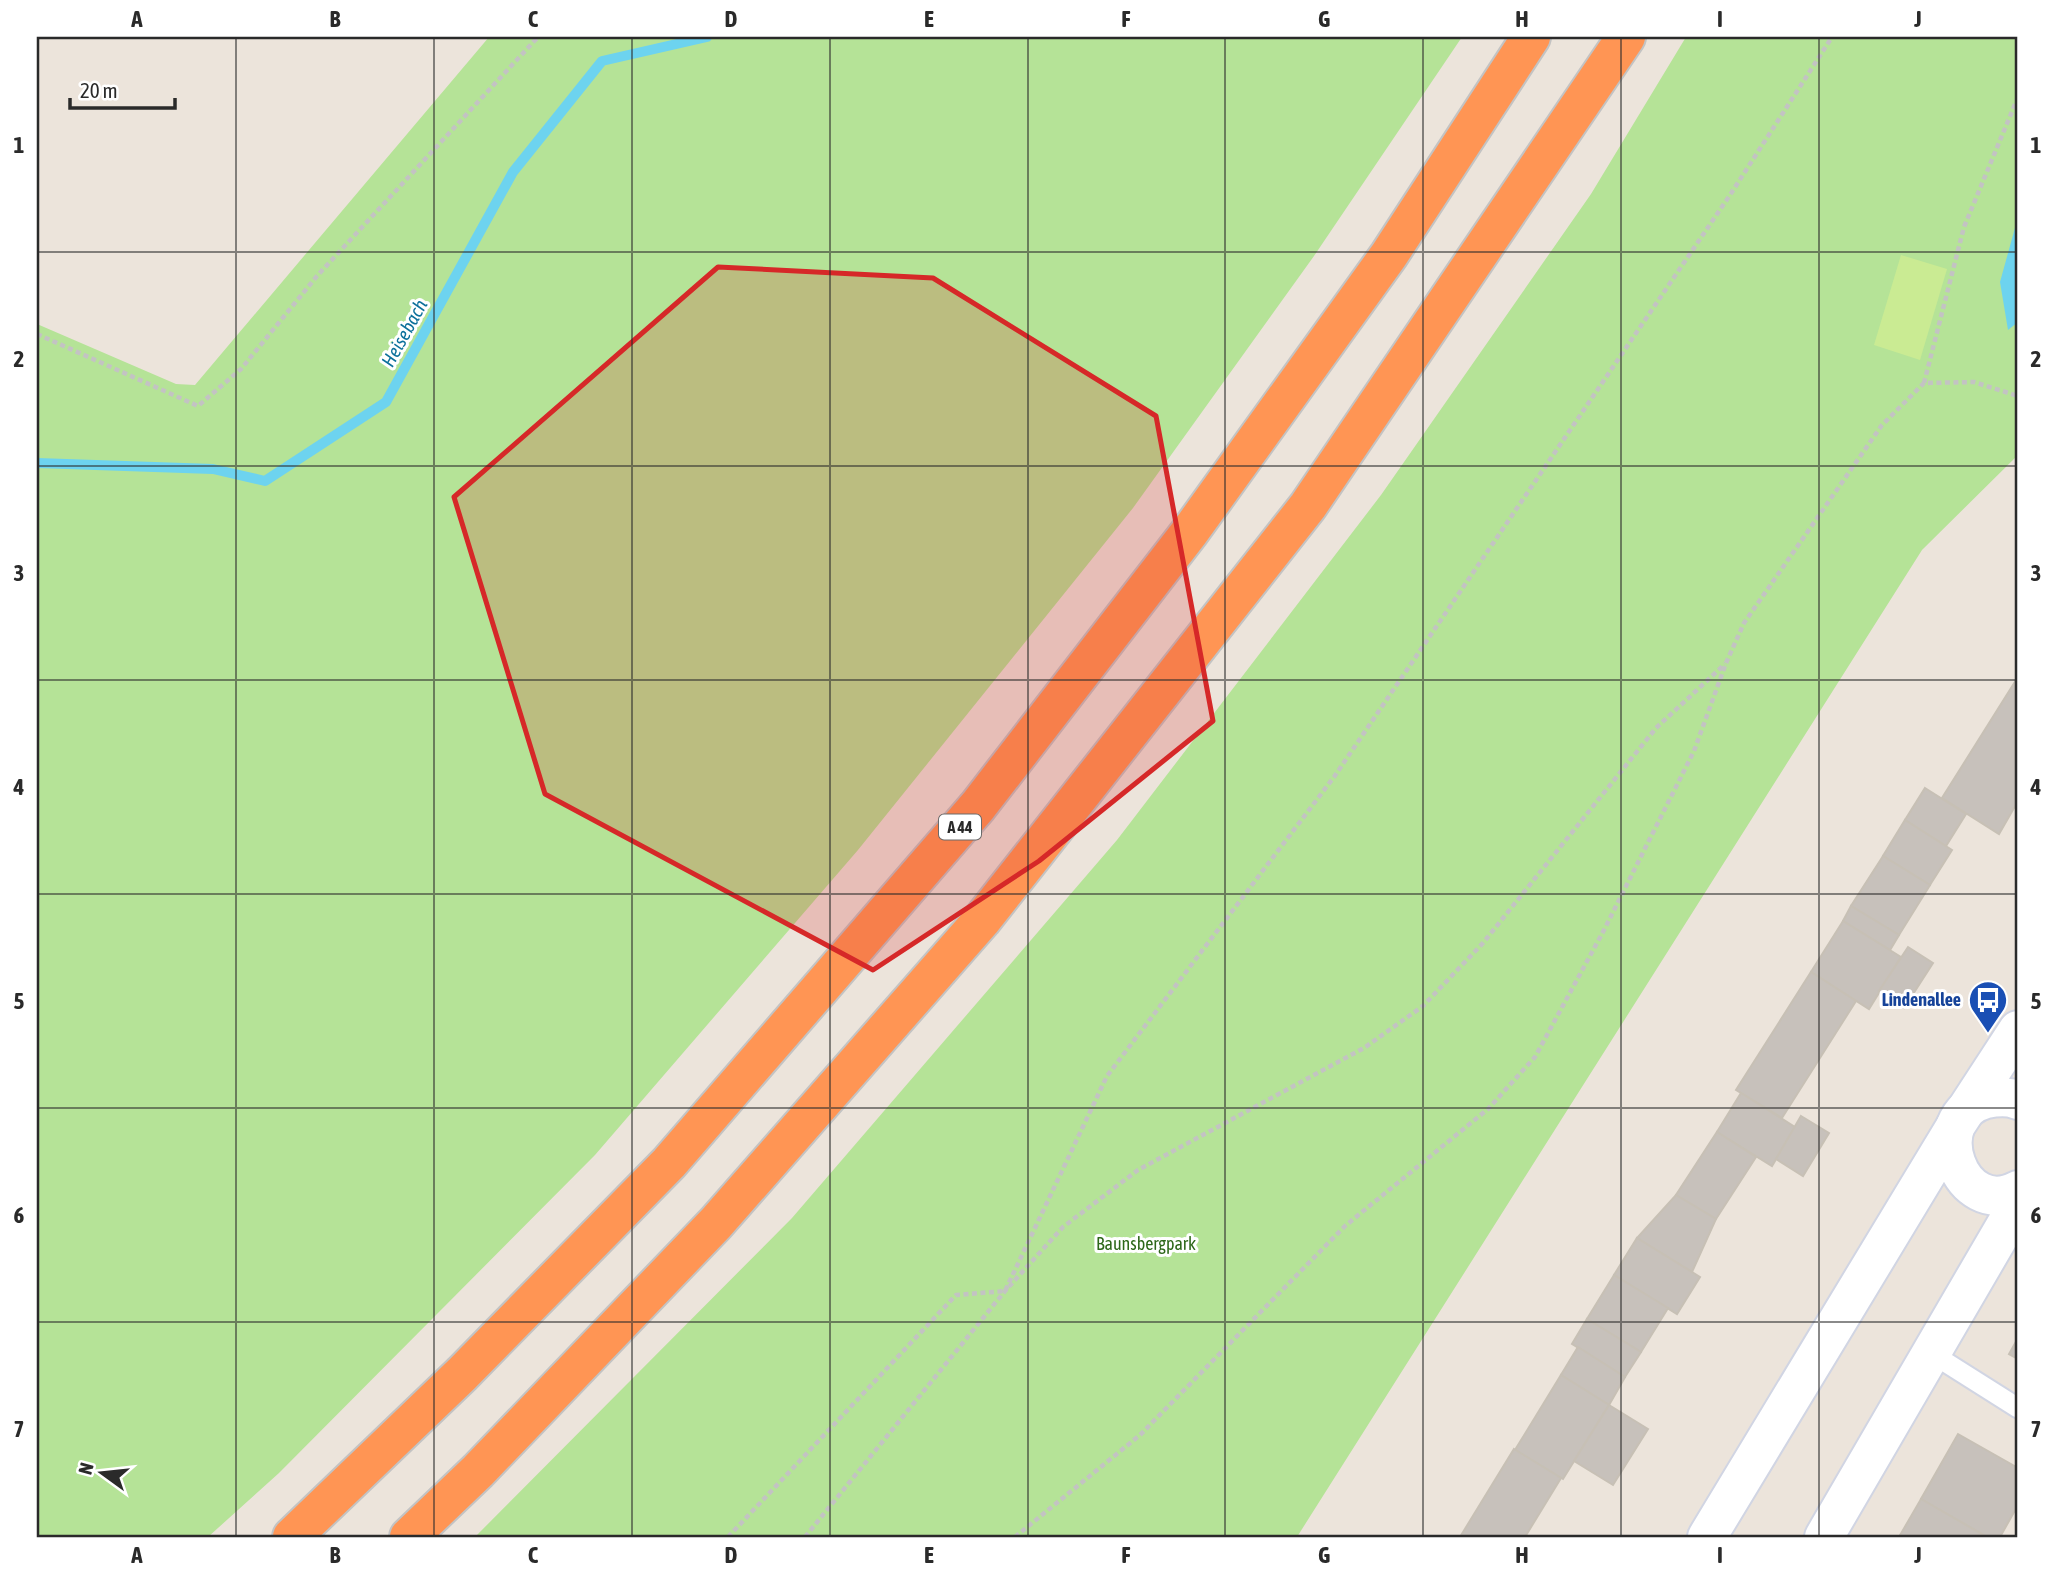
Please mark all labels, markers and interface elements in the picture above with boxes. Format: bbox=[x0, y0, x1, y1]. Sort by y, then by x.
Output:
text: A bbox=[130, 6, 143, 32]
text: B bbox=[330, 6, 341, 32]
text: C bbox=[528, 6, 539, 32]
text: D bbox=[725, 6, 738, 32]
text: E bbox=[924, 6, 934, 32]
text: F bbox=[1121, 6, 1131, 32]
text: G bbox=[1318, 6, 1330, 32]
text: H bbox=[1515, 6, 1529, 32]
text: I bbox=[1717, 6, 1723, 32]
text: J bbox=[1913, 6, 1922, 32]
scale bar bbox=[70, 66, 175, 110]
text: 20 m bbox=[80, 78, 118, 102]
text: 1 bbox=[14, 132, 25, 158]
text: 1 bbox=[2031, 132, 2042, 158]
water label: Heisebach bbox=[377, 296, 431, 370]
text: 2 bbox=[14, 346, 24, 372]
text: 2 bbox=[2031, 346, 2041, 372]
text: 3 bbox=[14, 560, 24, 586]
text: 3 bbox=[2031, 560, 2041, 586]
text: 4 bbox=[13, 774, 25, 800]
text: 4 bbox=[2030, 774, 2042, 800]
road number: A 44 bbox=[939, 814, 981, 840]
bus stop icon: Lindenallee bbox=[1967, 979, 2009, 1034]
text: 5 bbox=[14, 988, 25, 1014]
text: 5 bbox=[2031, 988, 2042, 1014]
place label: Lindenallee bbox=[1882, 989, 1961, 1010]
text: 6 bbox=[14, 1202, 25, 1228]
text: 6 bbox=[2031, 1202, 2042, 1228]
park label: Baunsbergpark bbox=[1096, 1233, 1196, 1254]
text: 7 bbox=[14, 1416, 24, 1442]
text: 7 bbox=[2031, 1416, 2041, 1442]
north arrow bbox=[66, 1438, 136, 1508]
text: N bbox=[74, 1460, 98, 1477]
text: A bbox=[130, 1542, 143, 1568]
text: B bbox=[330, 1542, 341, 1568]
text: C bbox=[528, 1542, 539, 1568]
text: D bbox=[725, 1542, 738, 1568]
text: E bbox=[924, 1542, 934, 1568]
text: F bbox=[1121, 1542, 1131, 1568]
text: G bbox=[1318, 1542, 1330, 1568]
text: H bbox=[1515, 1542, 1529, 1568]
text: I bbox=[1717, 1542, 1723, 1568]
text: J bbox=[1913, 1542, 1922, 1568]

